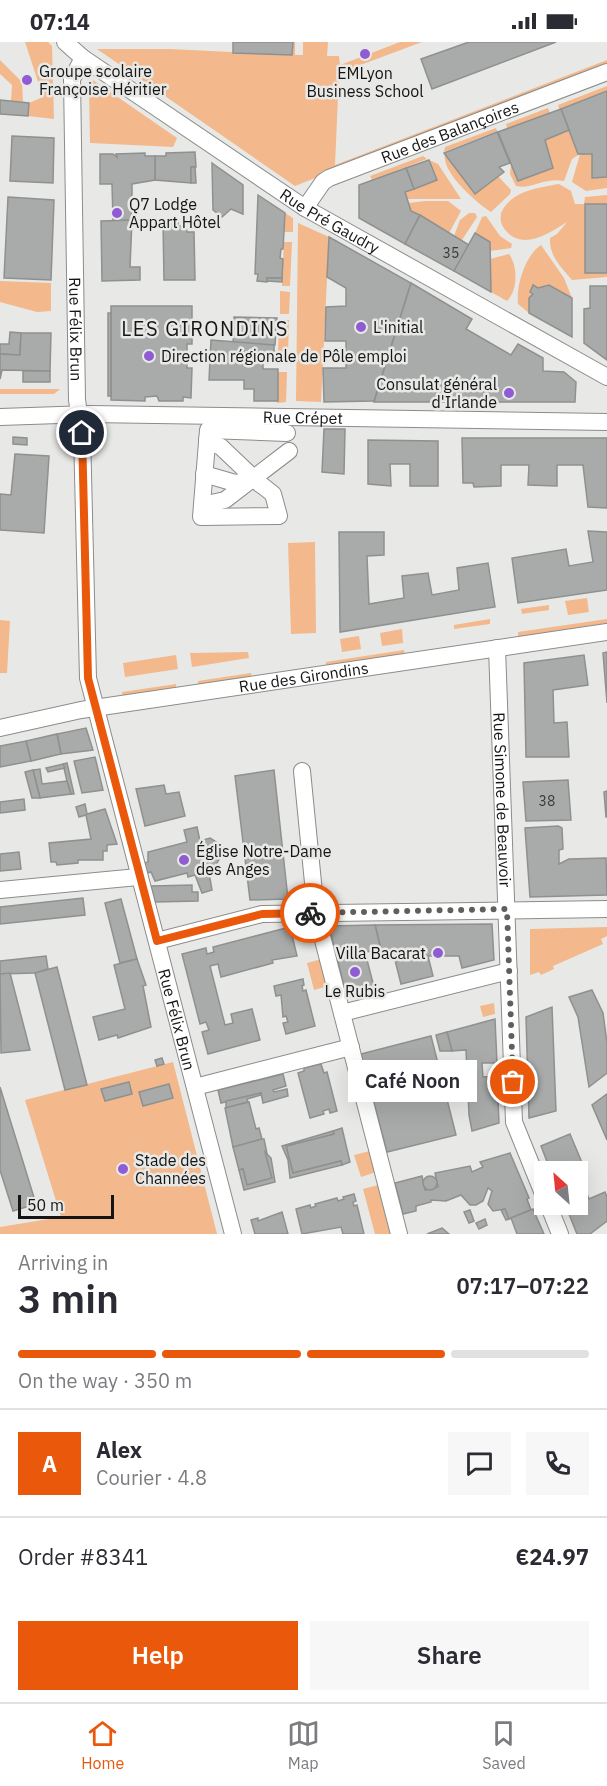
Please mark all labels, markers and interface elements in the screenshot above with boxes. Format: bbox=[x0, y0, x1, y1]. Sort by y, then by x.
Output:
text: 07:14 bbox=[30, 7, 90, 36]
marker: EMLyon Business School bbox=[358, 47, 372, 61]
place label: Groupe scolaire Françoise Héritier bbox=[39, 61, 167, 99]
place label: EMLyon Business School bbox=[306, 63, 424, 101]
marker: Groupe scolaire Françoise Héritier bbox=[20, 73, 34, 87]
street label: Rue des Balançoires bbox=[378, 97, 521, 167]
street label: Rue Pré Gaudry bbox=[276, 184, 383, 258]
place label: Q7 Lodge Appart Hôtel bbox=[129, 194, 221, 232]
marker: Q7 Lodge Appart Hôtel bbox=[110, 206, 124, 220]
house number: 35 bbox=[443, 244, 459, 262]
street label: Rue Félix Brun bbox=[65, 277, 87, 381]
district label: LES GIRONDINS bbox=[121, 315, 289, 342]
place label: L'initial bbox=[373, 317, 423, 337]
marker: L'initial bbox=[354, 320, 368, 334]
place label: Direction régionale de Pôle emploi bbox=[161, 346, 407, 366]
marker: Direction régionale de Pôle emploi bbox=[142, 349, 156, 363]
place label: Consulat général d'Irlande bbox=[376, 374, 497, 412]
marker: Consulat général d'Irlande bbox=[502, 386, 516, 400]
pin bbox=[56, 407, 107, 458]
street label: Rue Crépet bbox=[263, 407, 343, 428]
icon: home bbox=[65, 416, 98, 449]
street label: Rue des Girondins bbox=[237, 658, 370, 696]
street label: Rue Simone de Beauvoir bbox=[489, 712, 516, 888]
house number: 38 bbox=[539, 792, 555, 810]
place label: Église Notre-Dame des Anges bbox=[196, 840, 332, 879]
marker: Église Notre-Dame des Anges bbox=[177, 853, 191, 867]
courier bbox=[280, 883, 340, 943]
icon: bike bbox=[294, 897, 327, 930]
place label: Villa Bacarat bbox=[336, 943, 426, 963]
marker: Villa Bacarat bbox=[431, 946, 445, 960]
marker: Le Rubis bbox=[348, 965, 362, 979]
street label: Rue Félix Brun bbox=[154, 967, 200, 1072]
place label: Le Rubis bbox=[325, 981, 385, 1001]
pin bbox=[487, 1056, 538, 1107]
callout: Café Noon bbox=[348, 1061, 477, 1103]
icon: bag bbox=[496, 1065, 529, 1098]
text: Café Noon bbox=[365, 1067, 460, 1094]
place label: Stade des Channées bbox=[135, 1150, 206, 1188]
north arrow bbox=[534, 1161, 588, 1215]
map controls bbox=[534, 1161, 588, 1215]
marker: Stade des Channées bbox=[116, 1162, 130, 1176]
scale bar bbox=[18, 1192, 114, 1220]
text: 50 m bbox=[27, 1195, 64, 1215]
text: Arriving in bbox=[18, 1249, 108, 1276]
text: 07:17–07:22 bbox=[456, 1271, 589, 1300]
text: 3 min bbox=[18, 1273, 119, 1324]
text: On the way · 350 m bbox=[18, 1367, 192, 1394]
button: chat bbox=[448, 1432, 511, 1495]
button: phone bbox=[526, 1432, 589, 1495]
text: Alex bbox=[96, 1435, 142, 1464]
text: A bbox=[42, 1449, 57, 1478]
text: Courier · 4.8 bbox=[96, 1464, 207, 1491]
text: Order #8341 bbox=[18, 1542, 148, 1571]
text: €24.97 bbox=[516, 1542, 589, 1571]
button: Help bbox=[18, 1621, 298, 1690]
button: Share bbox=[310, 1621, 589, 1690]
tab: Home bbox=[81, 1717, 124, 1773]
tab: Map bbox=[287, 1717, 320, 1773]
tab: Saved bbox=[482, 1717, 526, 1773]

